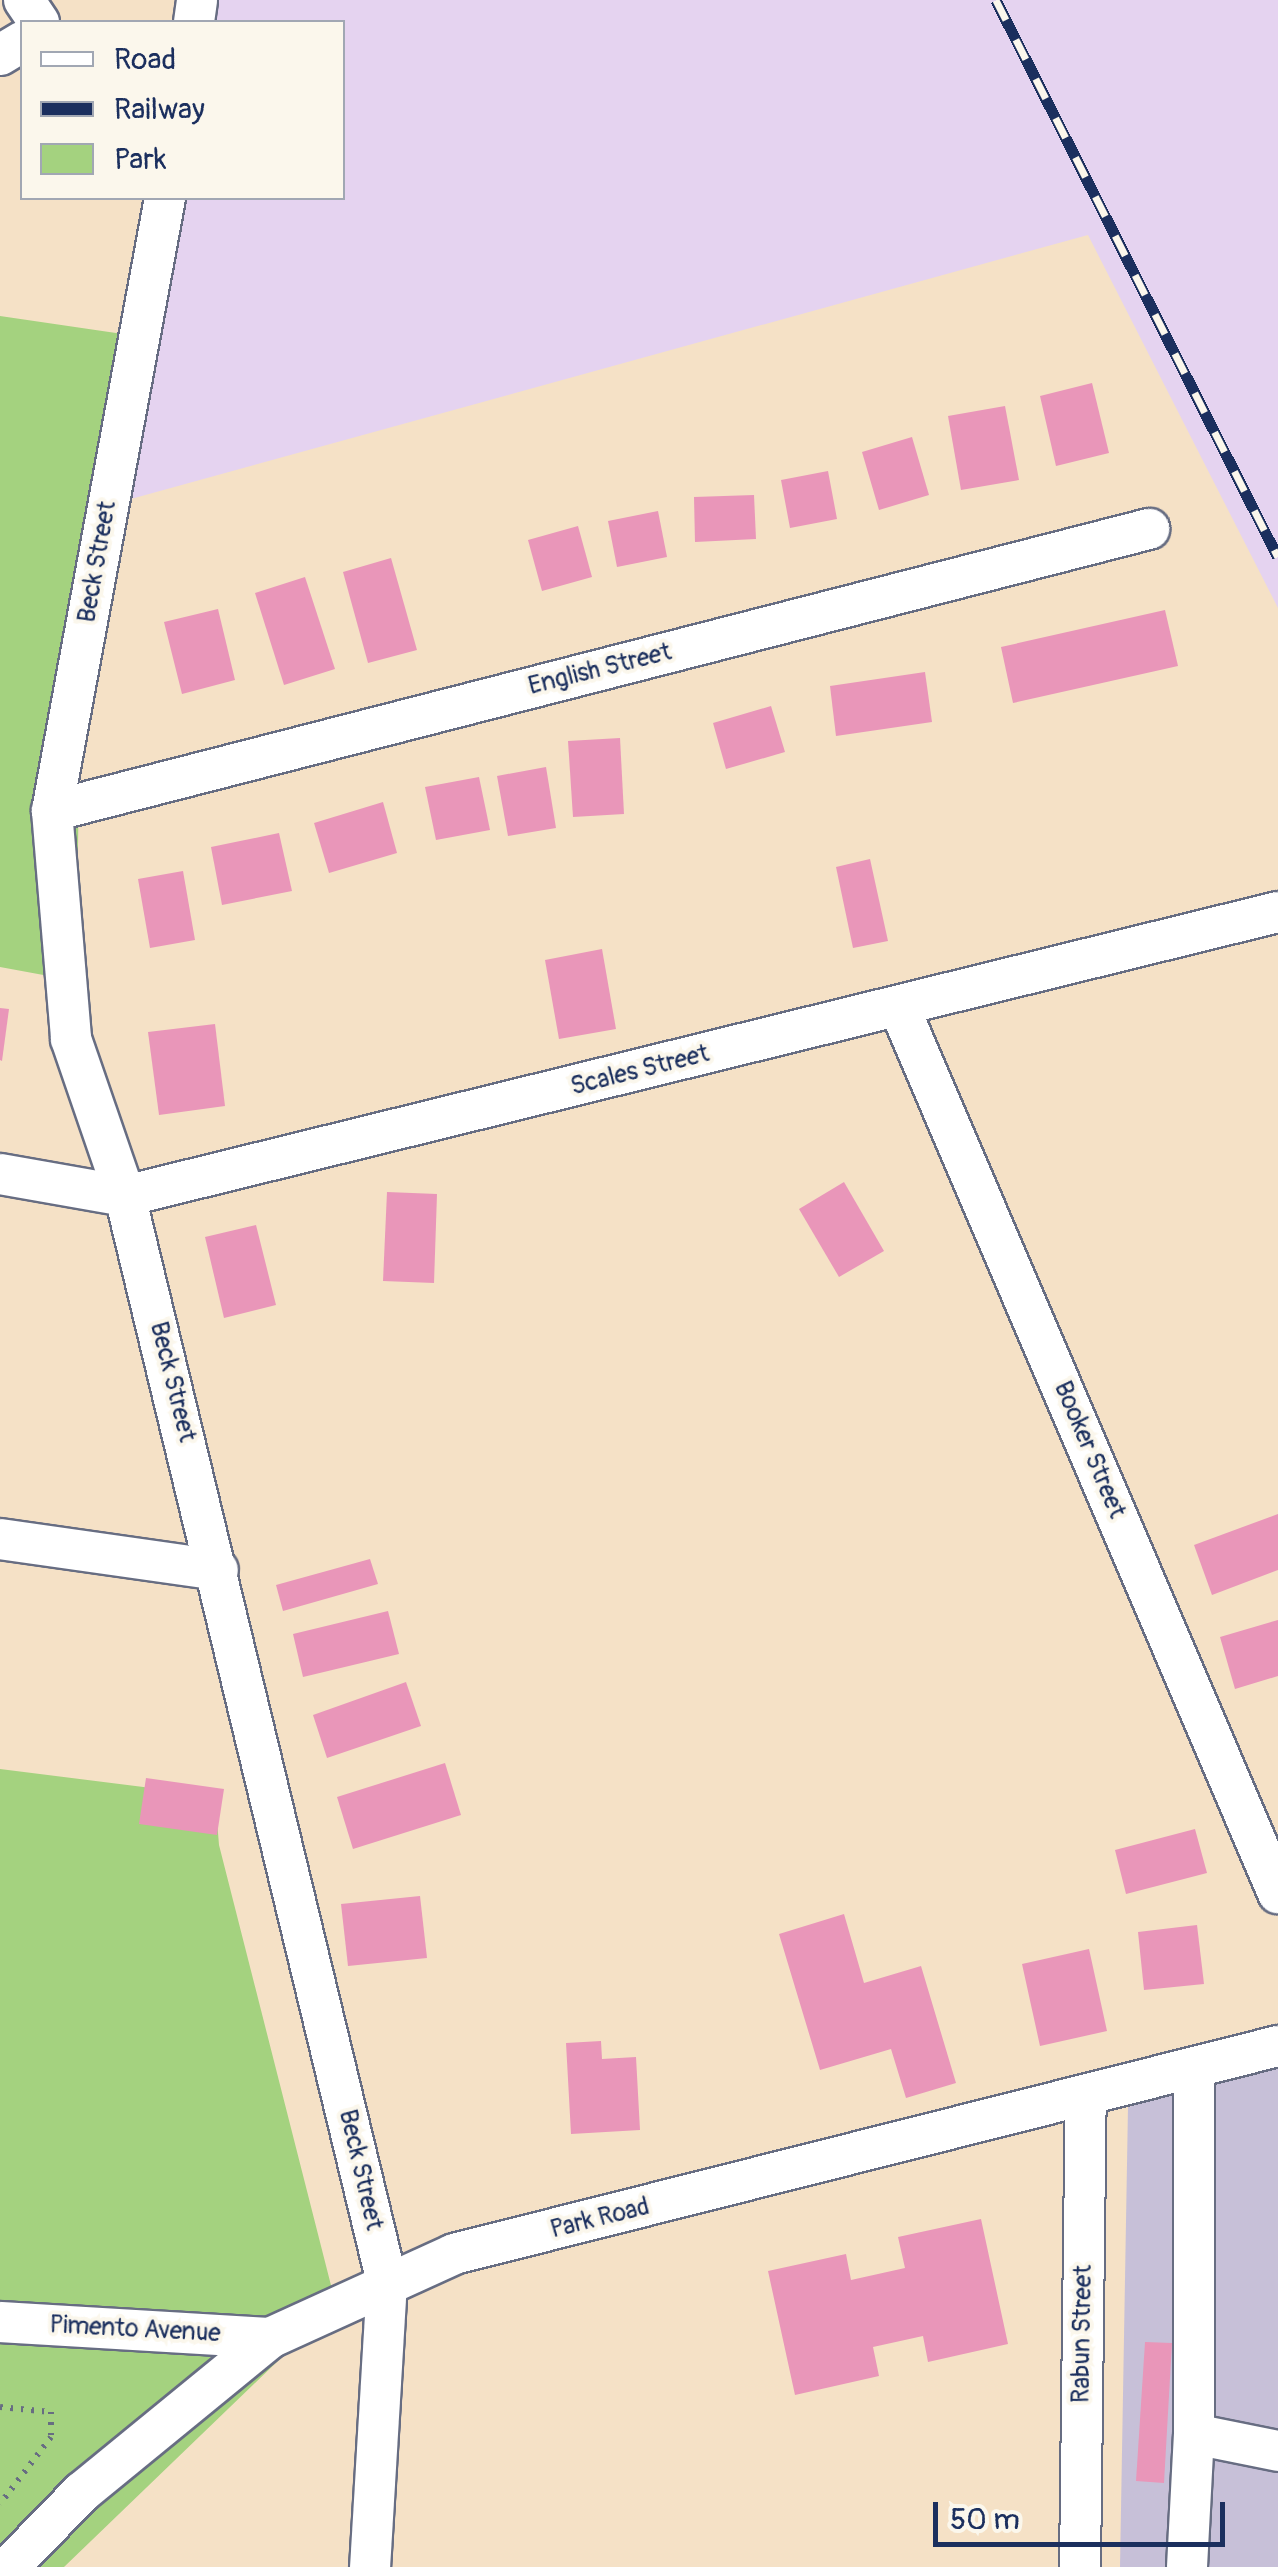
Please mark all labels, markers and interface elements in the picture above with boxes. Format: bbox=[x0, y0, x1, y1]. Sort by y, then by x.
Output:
legend bbox=[20, 20, 345, 200]
text: Road bbox=[114, 41, 176, 78]
text: Railway bbox=[114, 91, 205, 128]
text: Park bbox=[114, 141, 167, 178]
street label: Beck Street bbox=[73, 499, 123, 625]
street label: English Street bbox=[525, 638, 675, 702]
street label: Scales Street bbox=[568, 1039, 712, 1103]
street label: Beck Street bbox=[143, 1319, 201, 1445]
street label: Booker Street bbox=[1047, 1377, 1131, 1523]
street label: Beck Street bbox=[332, 2107, 388, 2233]
street label: Park Road bbox=[547, 2192, 653, 2246]
street label: Rabun Street bbox=[1067, 2265, 1099, 2403]
street label: Pimento Avenue bbox=[49, 2311, 221, 2349]
scale bar bbox=[938, 2482, 1230, 2544]
text: 50 m bbox=[950, 2501, 1020, 2538]

